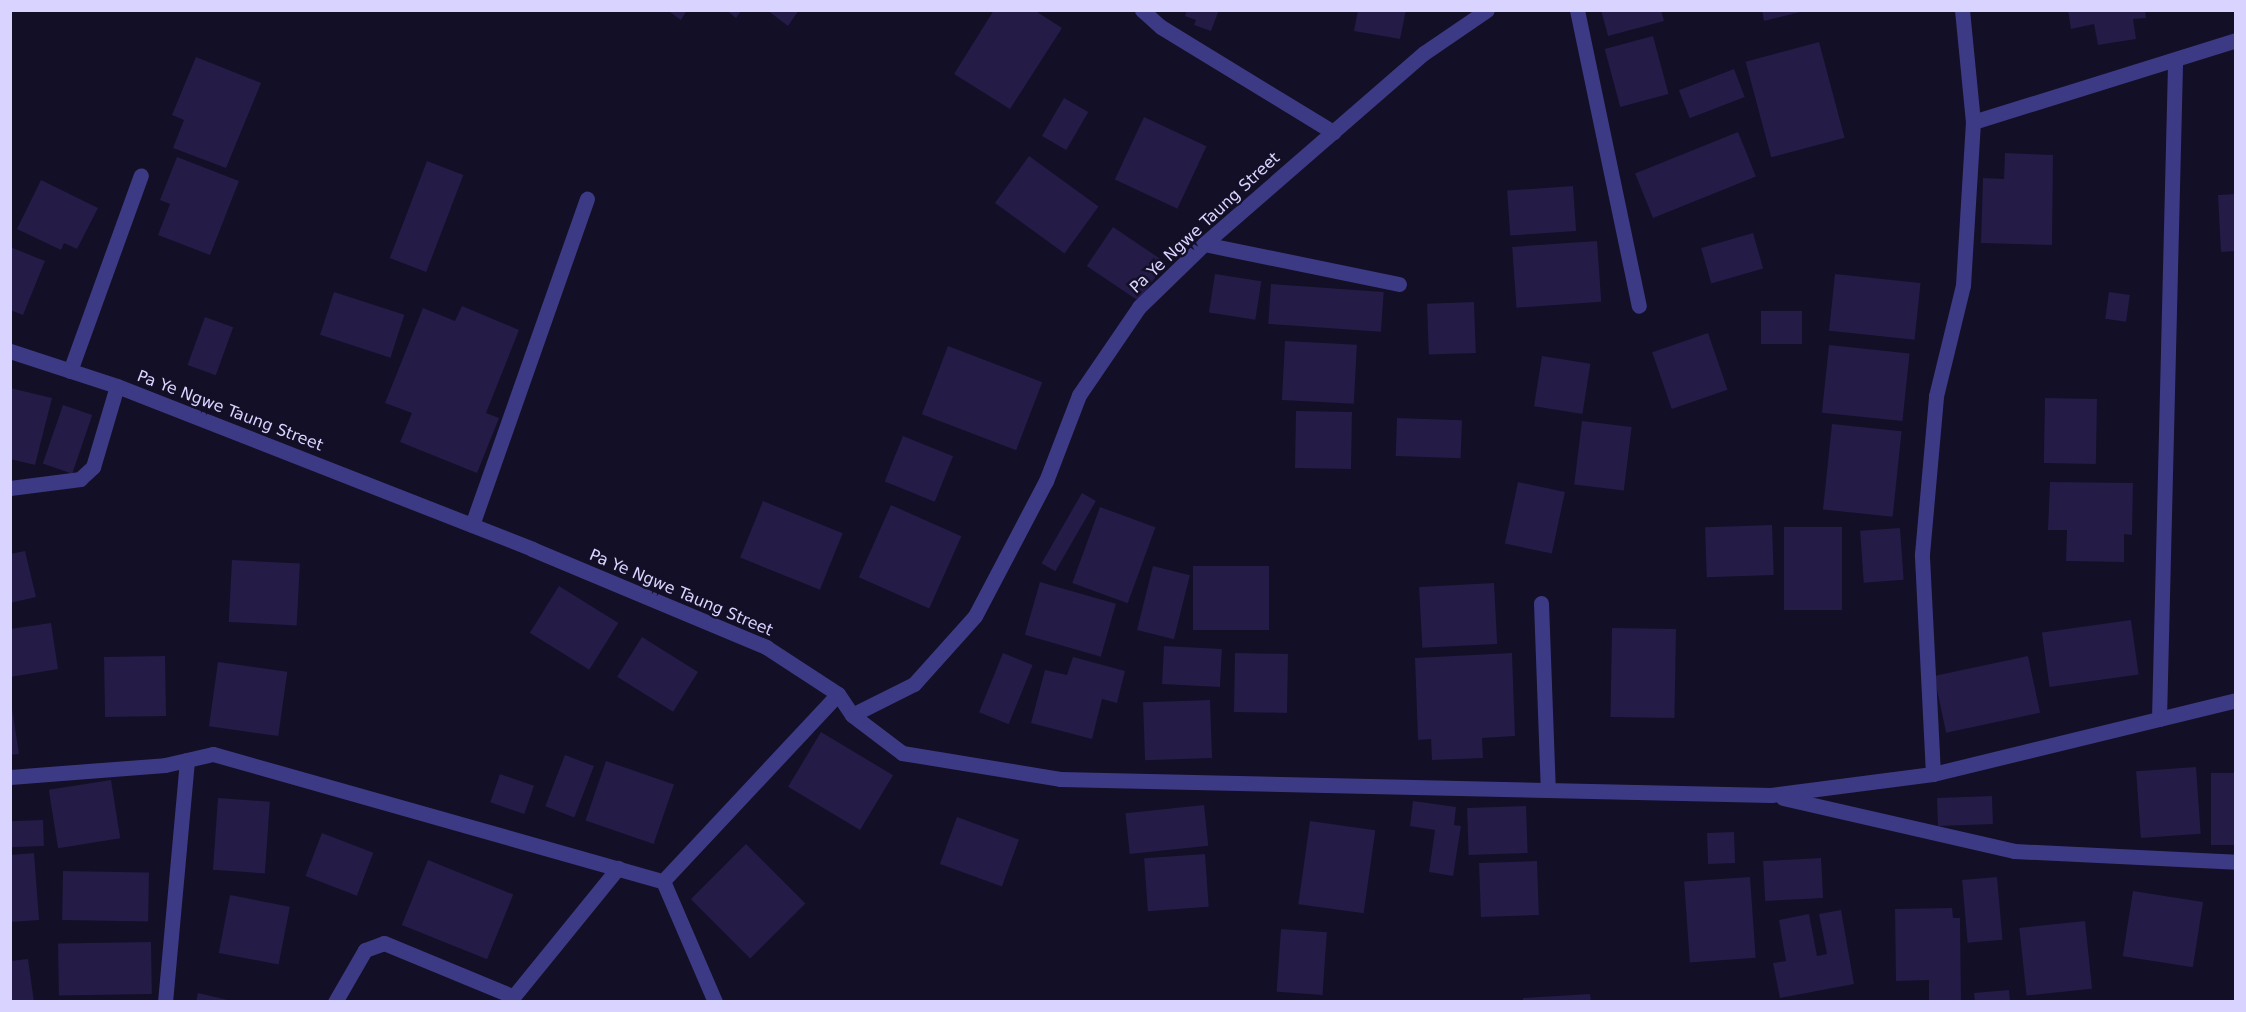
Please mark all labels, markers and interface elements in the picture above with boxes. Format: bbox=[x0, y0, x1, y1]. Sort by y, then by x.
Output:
street label: Pa Ye Ngwe Taung Street bbox=[1126, 149, 1284, 297]
street label: Pa Ye Ngwe Taung Street bbox=[134, 367, 326, 455]
street label: Pa Ye Ngwe Taung Street bbox=[586, 546, 776, 640]

